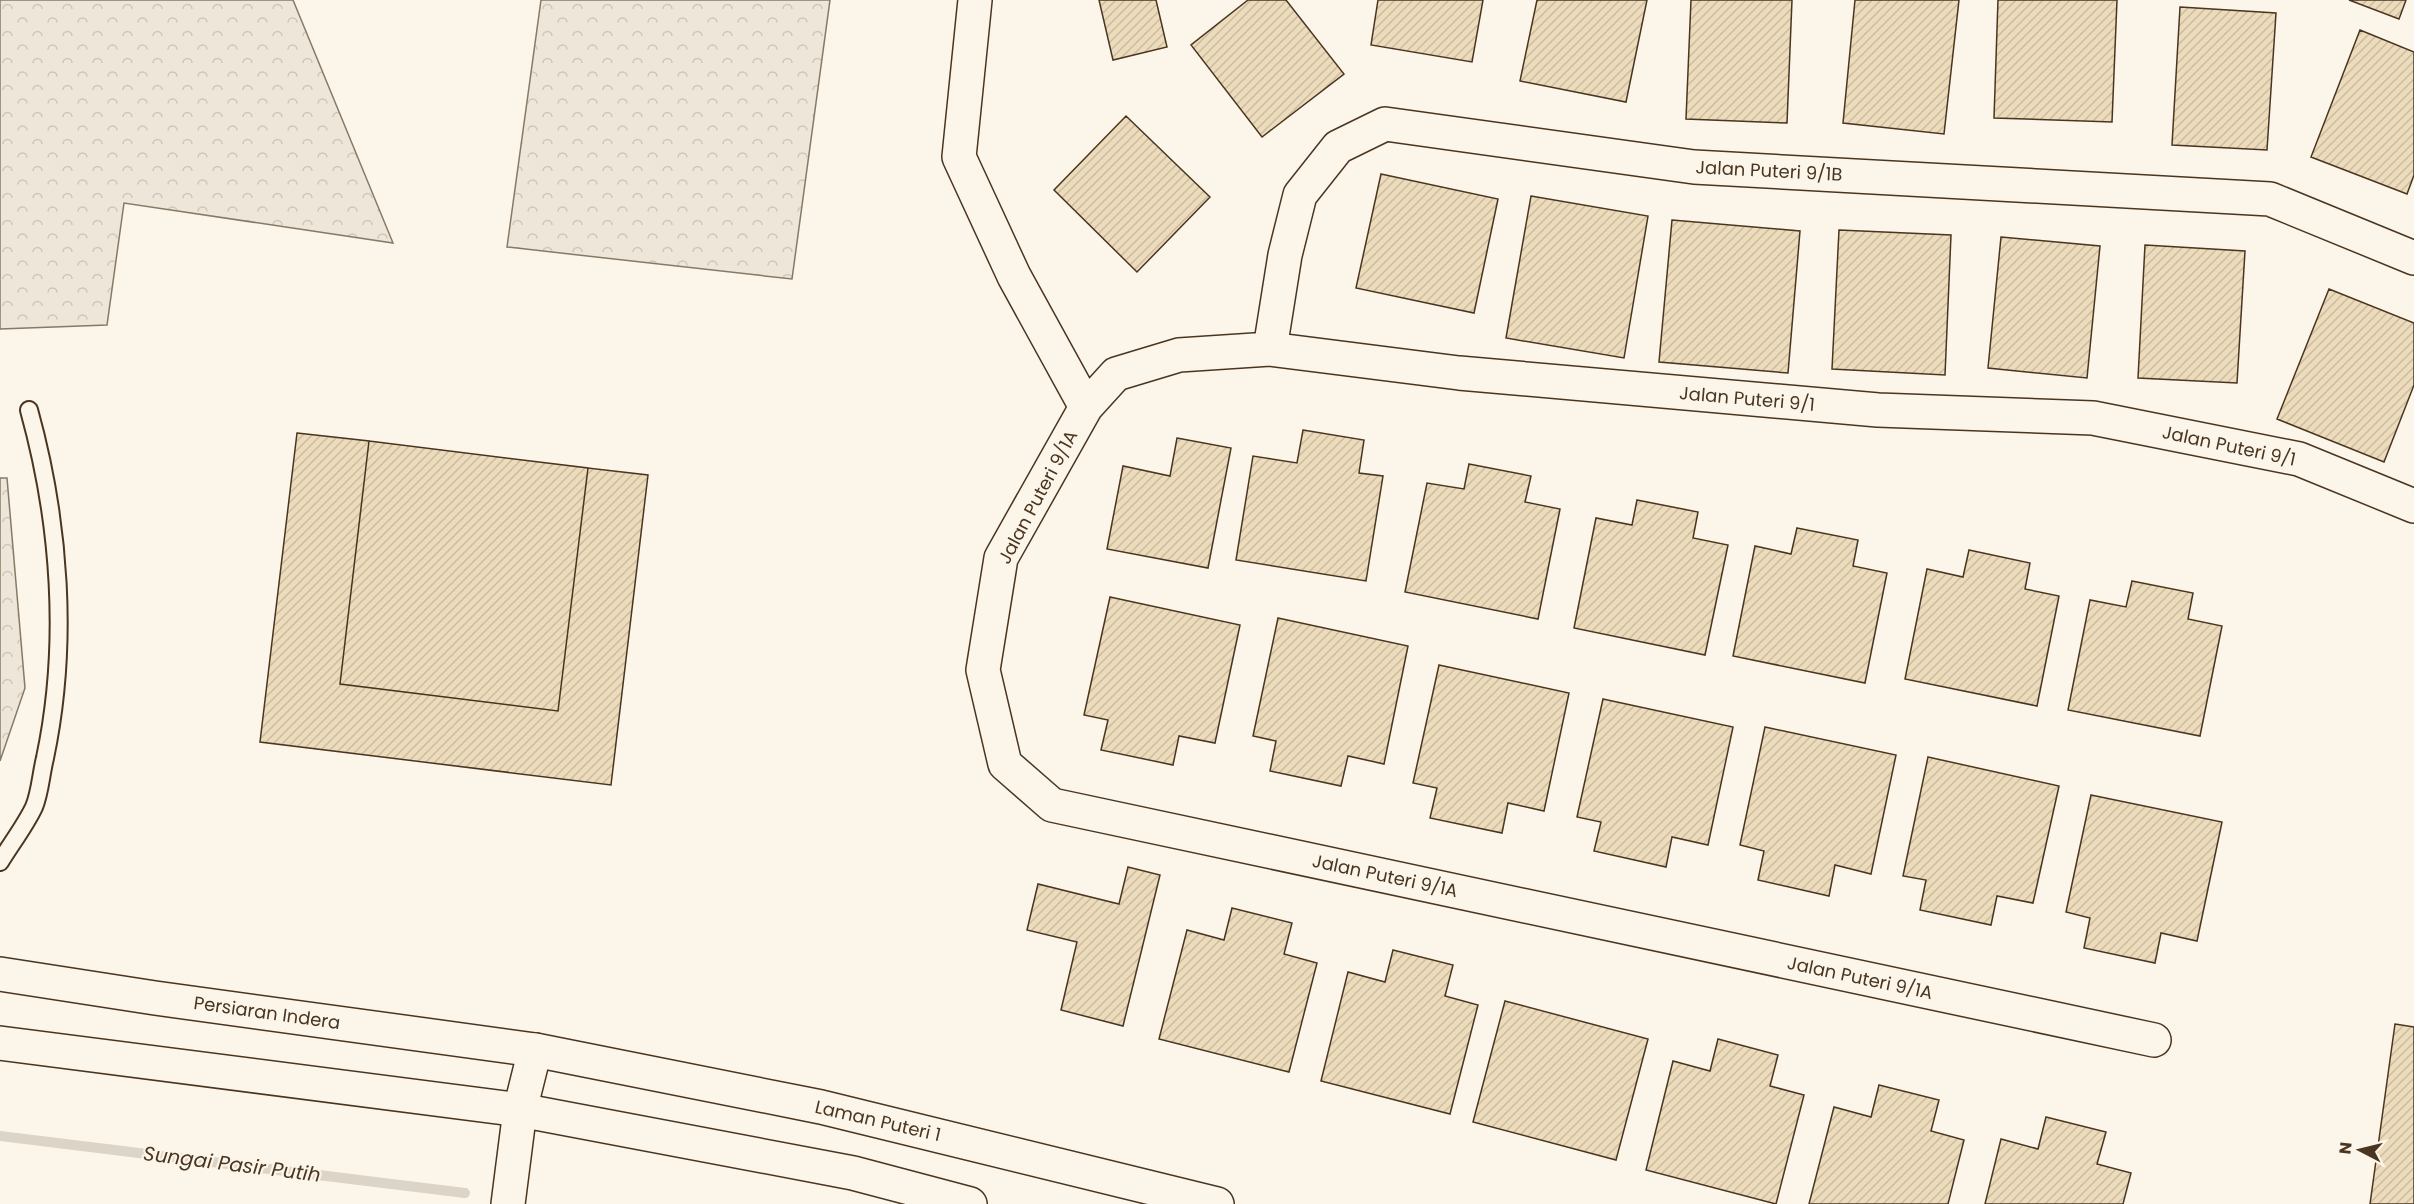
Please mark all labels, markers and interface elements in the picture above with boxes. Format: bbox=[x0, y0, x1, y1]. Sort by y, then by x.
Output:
street label: Jalan Puteri 9/1B bbox=[1695, 154, 1843, 187]
street label: Jalan Puteri 9/1 bbox=[1678, 380, 1816, 417]
street label: Jalan Puteri 9/1 bbox=[2160, 419, 2298, 472]
street label: Jalan Puteri 9/1A bbox=[992, 426, 1083, 568]
street label: Jalan Puteri 9/1A bbox=[1310, 848, 1460, 903]
street label: Jalan Puteri 9/1A bbox=[1785, 950, 1935, 1005]
street label: Persiaran Indera bbox=[192, 990, 342, 1035]
street label: Laman Puteri 1 bbox=[813, 1094, 943, 1147]
north arrow bbox=[2330, 1120, 2390, 1180]
water label: Sungai Pasir Putih bbox=[142, 1139, 322, 1189]
text: N bbox=[2333, 1141, 2358, 1156]

